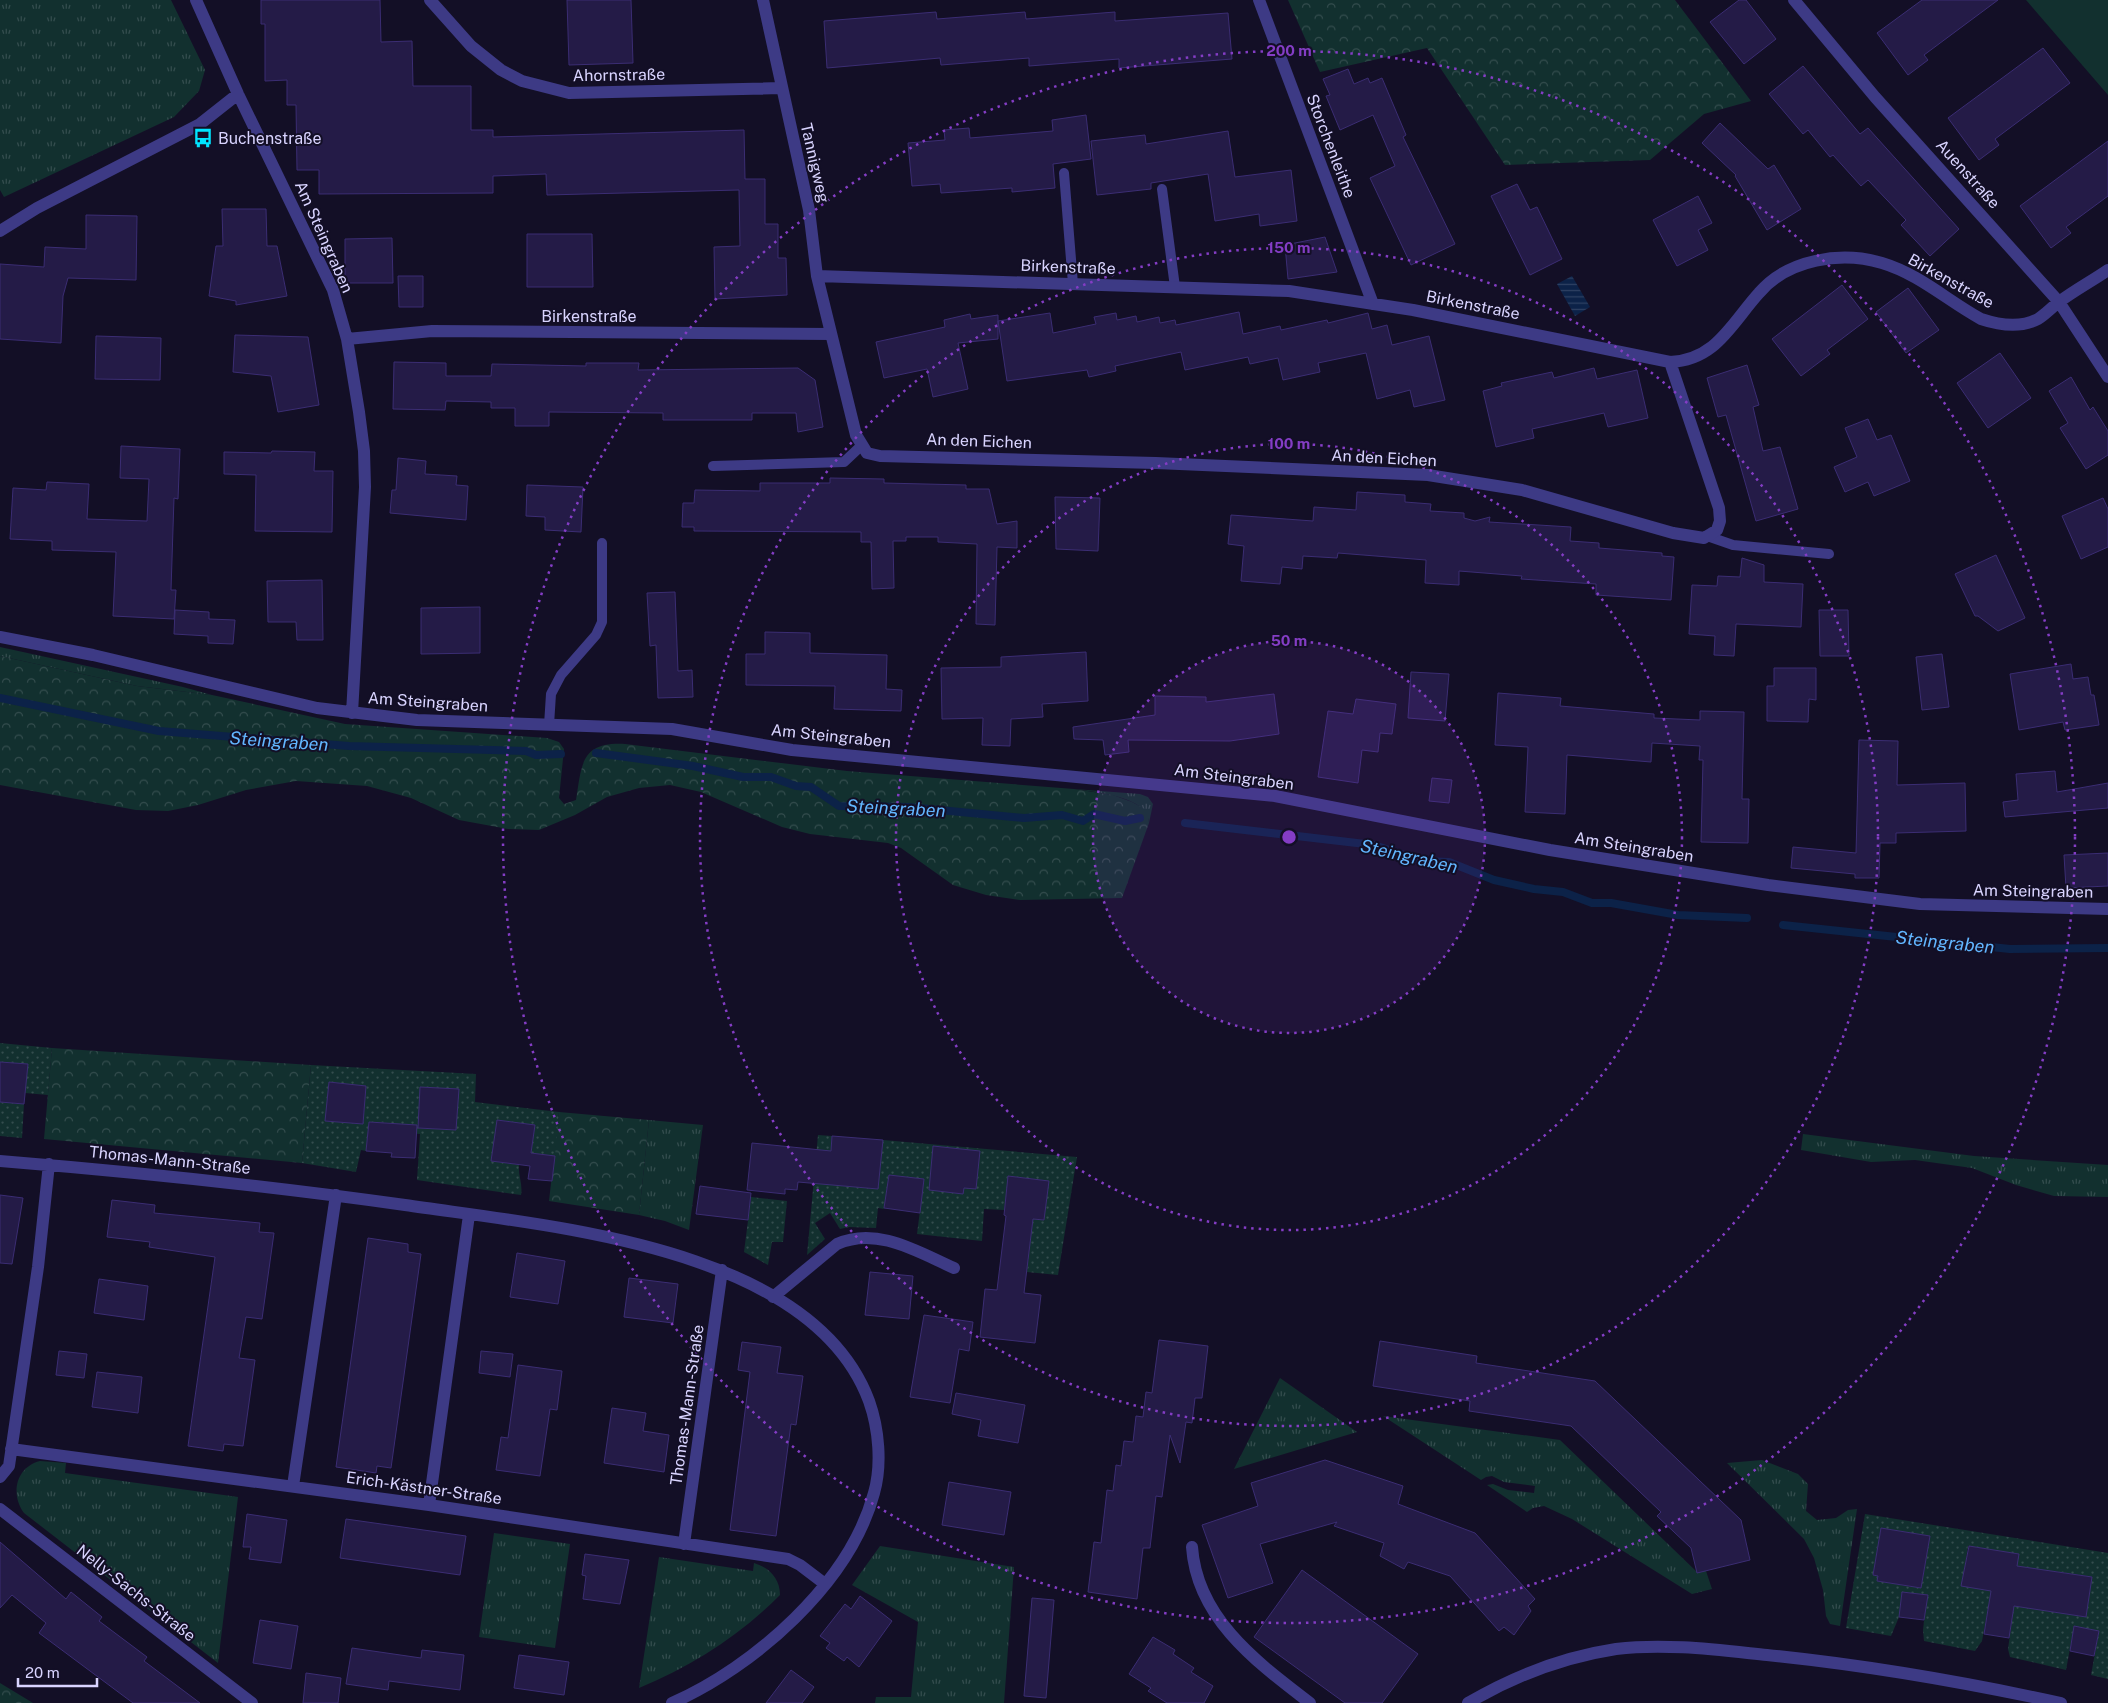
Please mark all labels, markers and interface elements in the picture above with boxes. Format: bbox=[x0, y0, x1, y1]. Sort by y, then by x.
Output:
text: 200 m bbox=[1266, 42, 1312, 59]
street label: Ahornstraße bbox=[573, 65, 665, 85]
street label: Storchenleithe bbox=[1302, 91, 1360, 201]
street label: Tannigweg bbox=[797, 121, 833, 205]
bus stop icon: Buchenstraße bbox=[192, 127, 214, 149]
place label: Buchenstraße bbox=[218, 129, 322, 148]
street label: Auenstraße bbox=[1932, 136, 2004, 212]
street label: Am Steingraben bbox=[291, 178, 357, 296]
text: 150 m bbox=[1267, 239, 1311, 256]
street label: Birkenstraße bbox=[1905, 250, 1997, 312]
street label: Birkenstraße bbox=[1020, 256, 1116, 278]
street label: Birkenstraße bbox=[1424, 287, 1522, 323]
street label: Birkenstraße bbox=[541, 307, 637, 326]
street label: An den Eichen bbox=[926, 430, 1032, 452]
text: 100 m bbox=[1268, 435, 1310, 452]
street label: An den Eichen bbox=[1331, 446, 1437, 470]
text: 50 m bbox=[1271, 632, 1307, 649]
street label: Am Steingraben bbox=[367, 688, 489, 716]
street label: Am Steingraben bbox=[770, 720, 892, 752]
water label: Steingraben bbox=[229, 727, 329, 755]
street label: Am Steingraben bbox=[1173, 760, 1295, 794]
water label: Steingraben bbox=[846, 795, 946, 821]
centre of rings bbox=[1280, 828, 1298, 846]
street label: Am Steingraben bbox=[1573, 828, 1695, 866]
water label: Steingraben bbox=[1358, 835, 1460, 877]
street label: Am Steingraben bbox=[1973, 880, 2093, 902]
water label: Steingraben bbox=[1895, 926, 1995, 958]
street label: Thomas-Mann-Straße bbox=[88, 1142, 252, 1178]
street label: Thomas-Mann-Straße bbox=[666, 1323, 708, 1487]
street label: Erich-Kästner-Straße bbox=[345, 1468, 503, 1508]
street label: Nelly-Sachs-Straße bbox=[73, 1541, 199, 1645]
scale bar bbox=[18, 1656, 96, 1688]
text: 20 m bbox=[25, 1664, 60, 1681]

